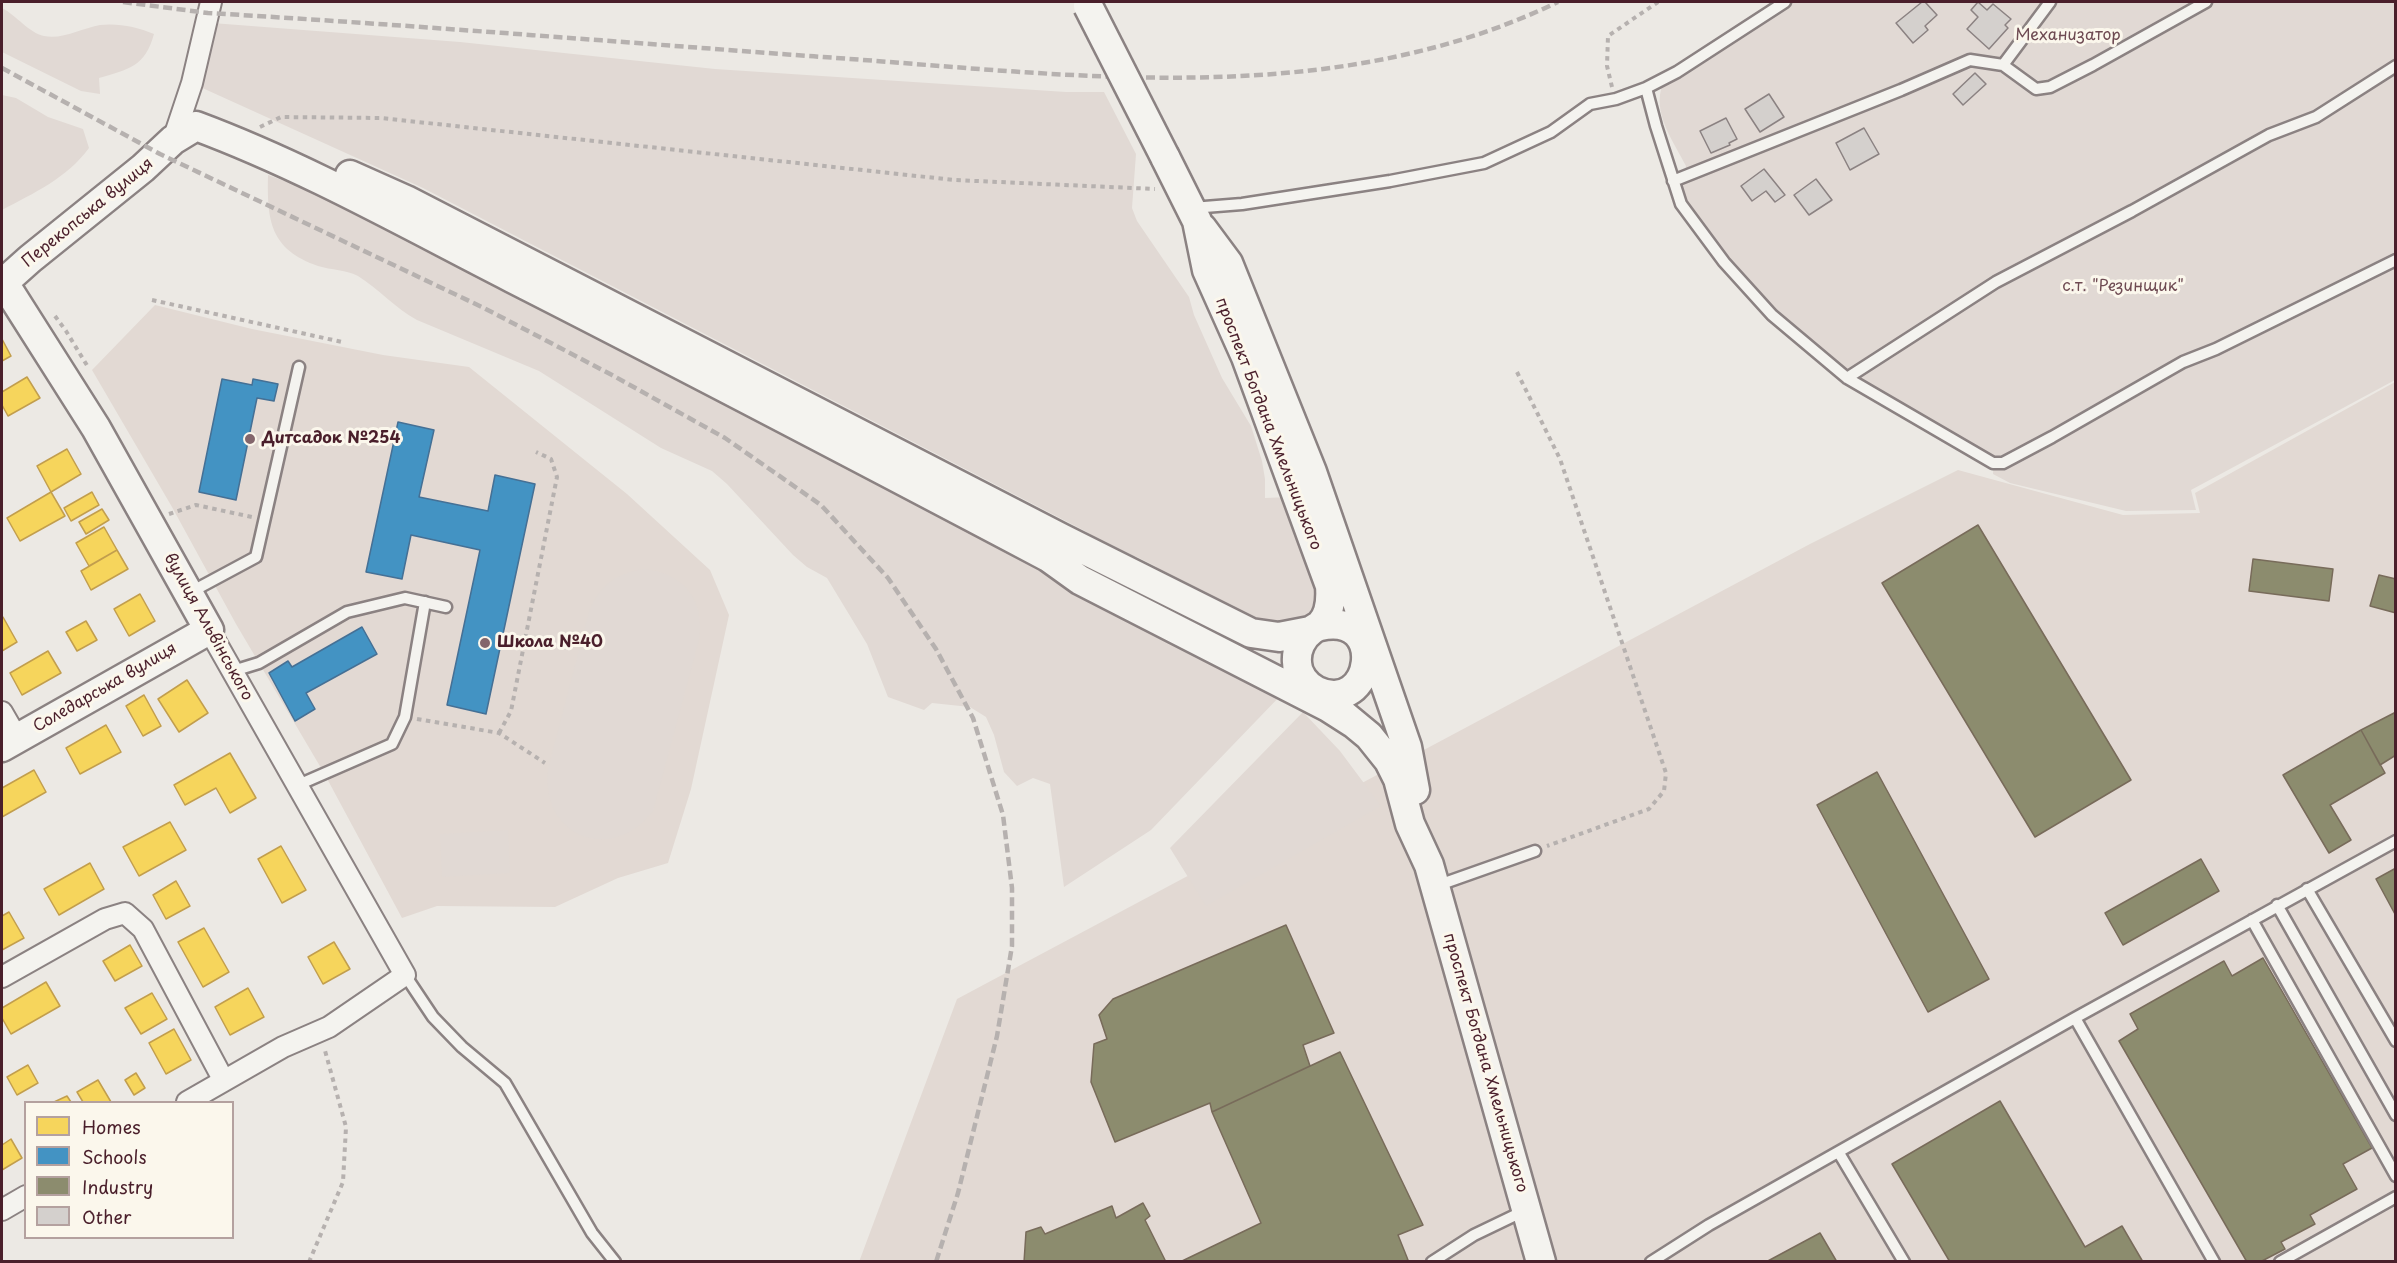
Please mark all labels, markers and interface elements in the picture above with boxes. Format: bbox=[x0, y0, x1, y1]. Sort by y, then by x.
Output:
park label: Механизатор bbox=[2015, 26, 2121, 46]
street label: Перекопська вулиця bbox=[19, 154, 157, 272]
park label: с.т. "Резинщик" bbox=[2062, 277, 2184, 297]
street label: проспект Богдана Хмельницького bbox=[1211, 295, 1325, 553]
place label: Дитсадок №254 bbox=[262, 429, 400, 449]
marker: Дитсадок №254 bbox=[243, 432, 257, 446]
street label: вулиця Альвінського bbox=[159, 550, 257, 704]
place label: Школа №40 bbox=[497, 633, 603, 653]
marker: Школа №40 bbox=[478, 636, 492, 650]
street label: Соледарська вулиця bbox=[30, 639, 180, 737]
street label: проспект Богдана Хмельницького bbox=[1439, 931, 1531, 1195]
legend bbox=[24, 1101, 234, 1239]
text: Homes bbox=[82, 1113, 140, 1140]
text: Schools bbox=[82, 1143, 147, 1170]
text: Industry bbox=[82, 1173, 153, 1200]
text: Other bbox=[82, 1203, 131, 1230]

